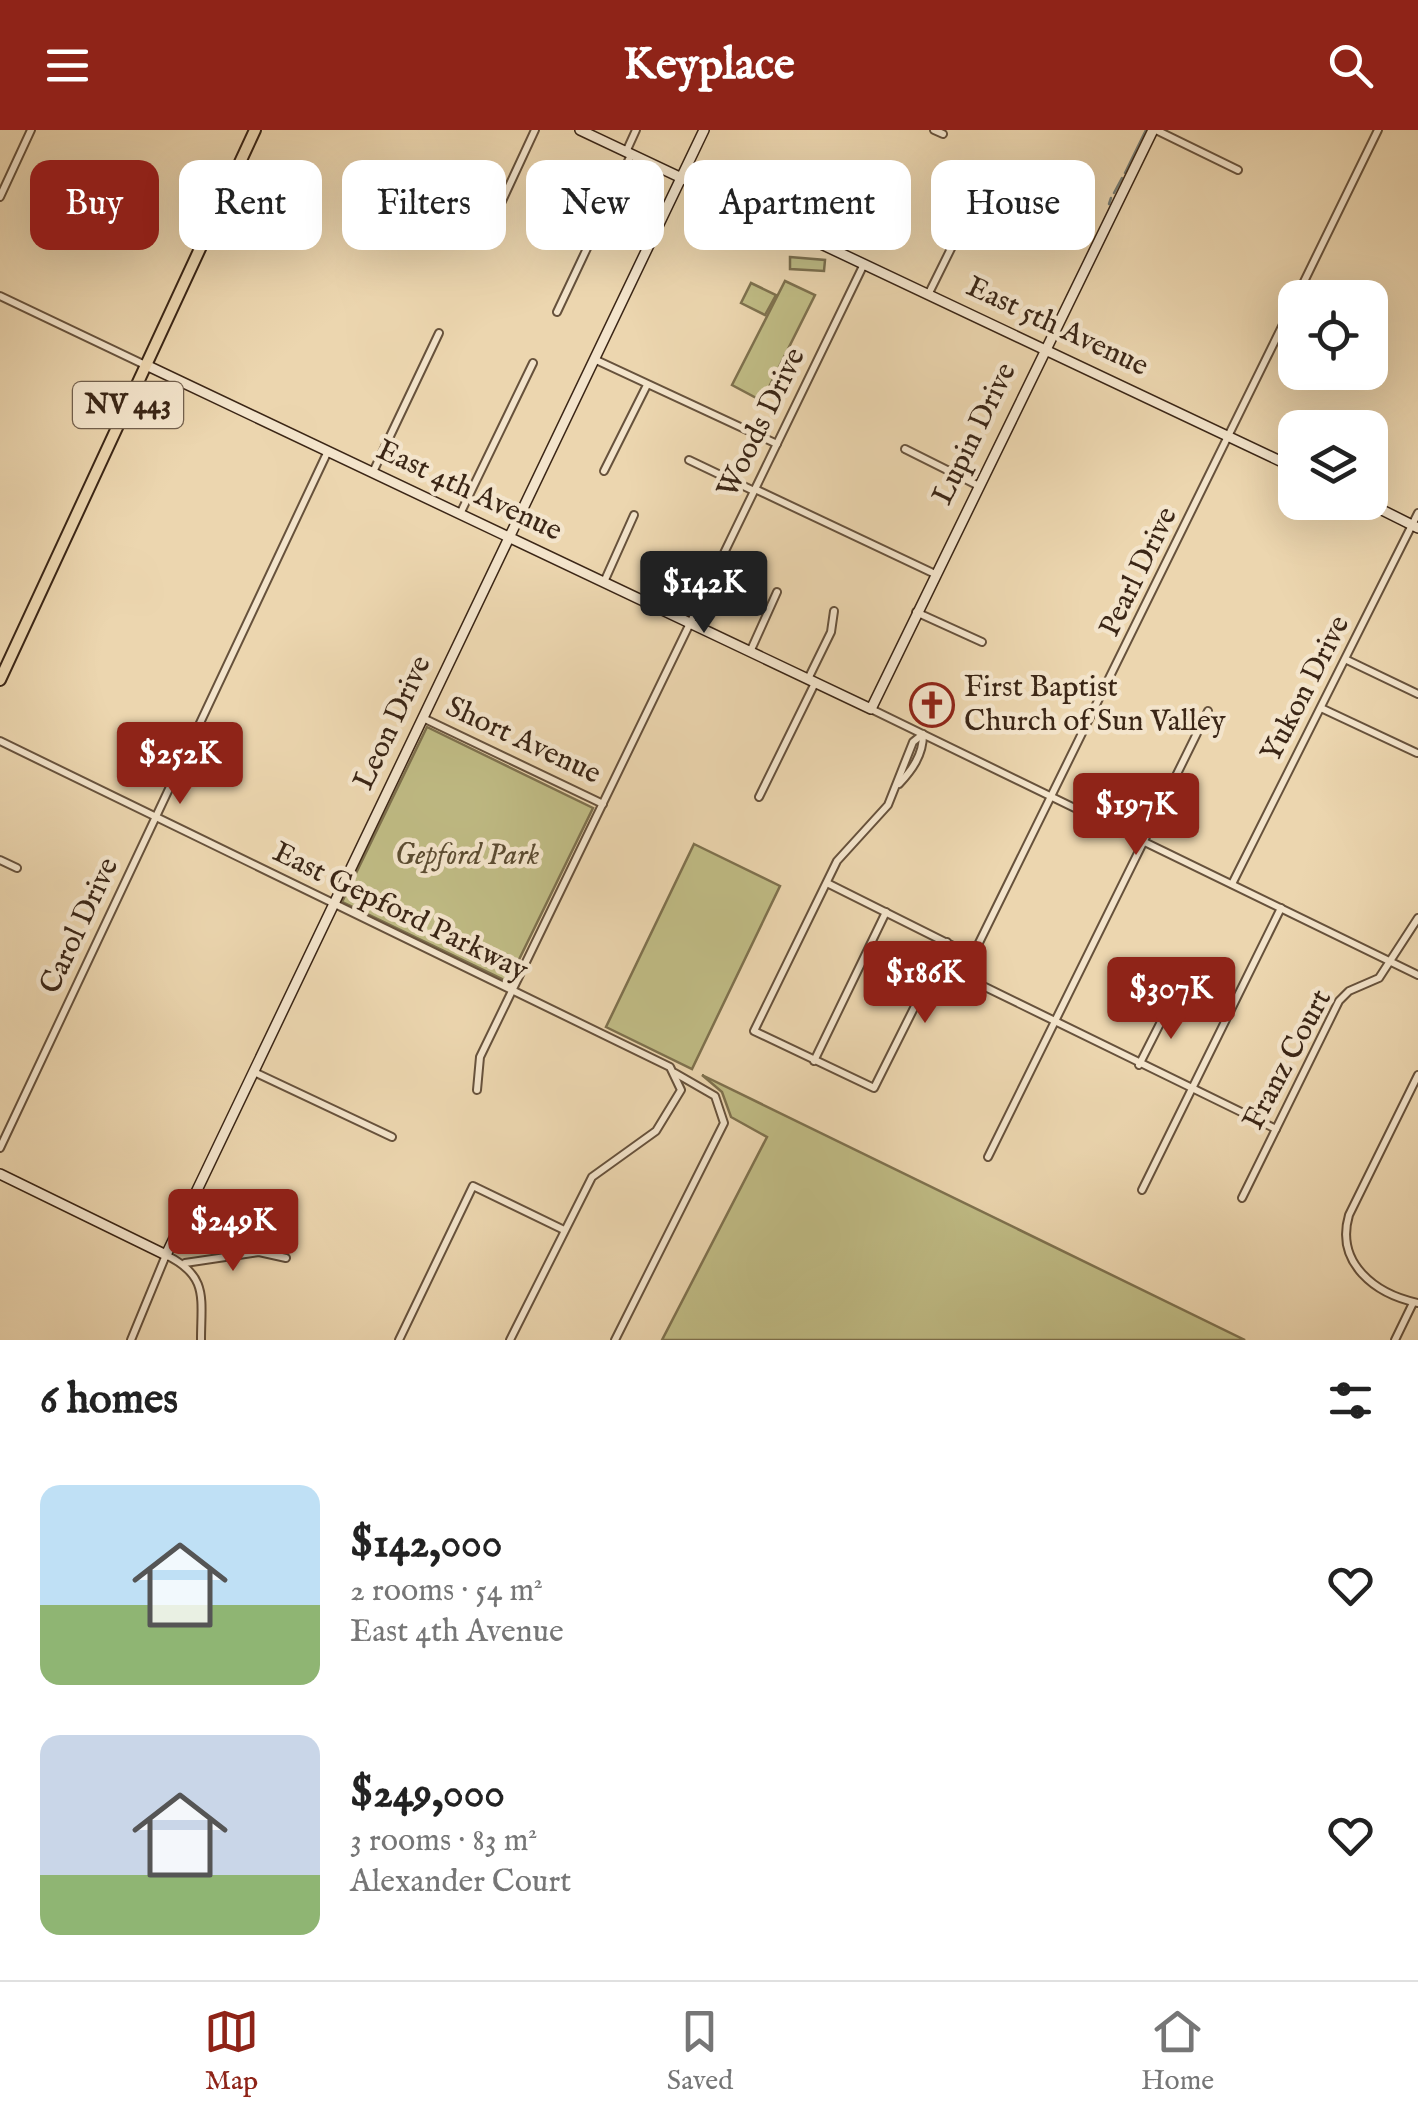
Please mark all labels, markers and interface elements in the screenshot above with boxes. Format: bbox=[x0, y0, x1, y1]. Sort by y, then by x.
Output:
text: Keyplace bbox=[623, 37, 795, 94]
icon: menu bbox=[40, 38, 95, 93]
icon: search bbox=[1323, 38, 1378, 93]
chip: Buy bbox=[30, 160, 159, 250]
chip: Rent bbox=[179, 160, 322, 250]
chip: Filters bbox=[342, 160, 506, 250]
chip: New bbox=[526, 160, 664, 250]
chip: Apartment bbox=[684, 160, 911, 250]
chip: House bbox=[931, 160, 1095, 250]
street label: East 5th Avenue bbox=[960, 268, 1154, 386]
map controls bbox=[1278, 280, 1388, 520]
button: locate bbox=[1278, 280, 1388, 390]
street label: Woods Drive bbox=[709, 342, 815, 504]
street label: Lupin Drive bbox=[924, 357, 1026, 511]
road number: NV 443 bbox=[73, 382, 183, 428]
button: layers bbox=[1278, 410, 1388, 520]
street label: East 4th Avenue bbox=[370, 431, 568, 551]
street label: Pearl Drive bbox=[1091, 501, 1187, 643]
pin: $142K bbox=[634, 551, 774, 636]
text: $142K bbox=[662, 563, 746, 604]
street label: Yukon Drive bbox=[1253, 610, 1359, 768]
street label: Leon Drive bbox=[345, 650, 441, 796]
place label: First Baptist Church of Sun Valley bbox=[964, 669, 1226, 741]
church icon: First Baptist Church of Sun Valley bbox=[909, 682, 955, 728]
street label: Short Avenue bbox=[439, 689, 607, 793]
pin: $252K bbox=[110, 722, 250, 807]
text: $252K bbox=[139, 734, 221, 775]
pin: $197K bbox=[1066, 773, 1206, 858]
text: $197K bbox=[1095, 785, 1177, 826]
street label: East Gepford Parkway bbox=[266, 834, 534, 990]
park label: Gepford Park bbox=[395, 837, 539, 875]
street label: Carol Drive bbox=[32, 852, 128, 1000]
pin: $186K bbox=[855, 941, 995, 1026]
text: $186K bbox=[886, 953, 964, 994]
pin: $307K bbox=[1101, 957, 1241, 1042]
text: $307K bbox=[1129, 969, 1213, 1010]
street label: Franz Court bbox=[1235, 983, 1341, 1137]
pin: $249K bbox=[163, 1189, 303, 1274]
text: $249K bbox=[190, 1201, 276, 1242]
icon: filters bbox=[1323, 1373, 1378, 1428]
text: 6 homes bbox=[40, 1374, 178, 1427]
text: $142,000 bbox=[350, 1518, 502, 1571]
icon: home bbox=[120, 1525, 240, 1645]
icon: heart bbox=[1323, 1558, 1378, 1613]
text: 2 rooms · 54 m² bbox=[350, 1571, 543, 1612]
text: East 4th Avenue bbox=[350, 1612, 564, 1653]
text: $249,000 bbox=[350, 1768, 505, 1821]
icon: home bbox=[120, 1775, 240, 1895]
icon: heart bbox=[1323, 1808, 1378, 1863]
text: 3 rooms · 83 m² bbox=[350, 1821, 537, 1862]
text: Alexander Court bbox=[350, 1862, 571, 1903]
tab: Map bbox=[204, 2004, 259, 2099]
tab: Saved bbox=[667, 2004, 733, 2099]
tab: Home bbox=[1141, 2004, 1214, 2099]

